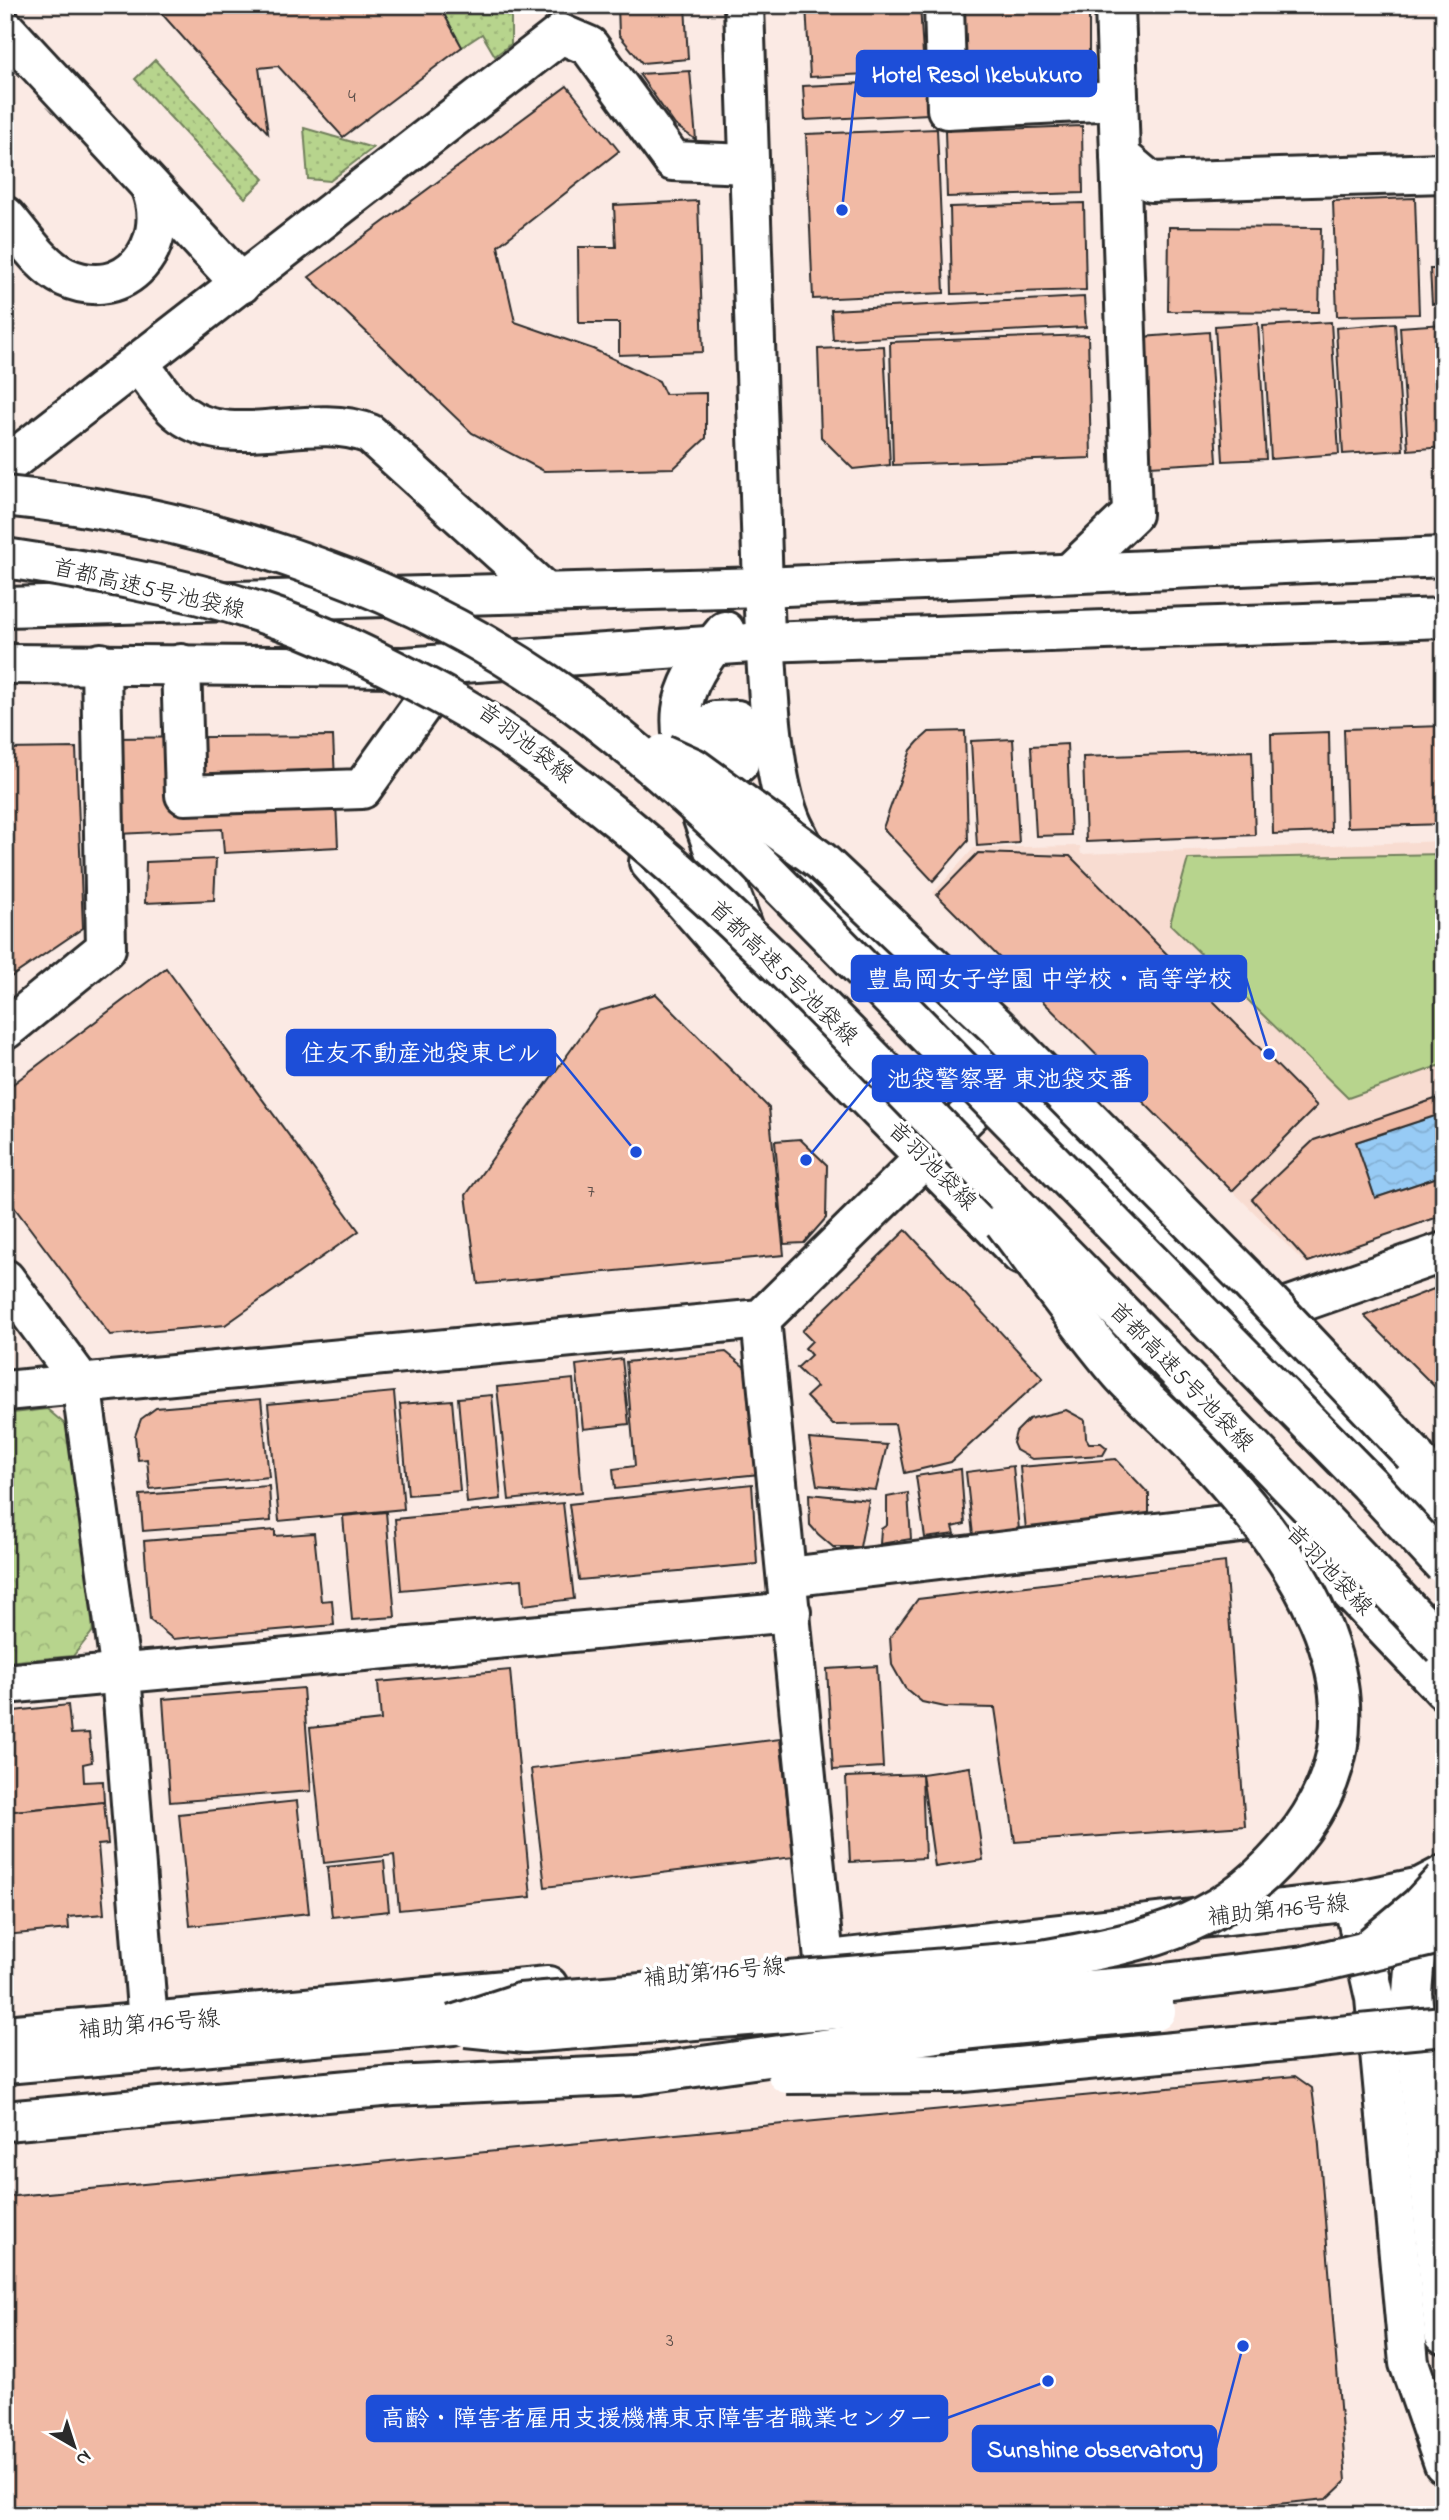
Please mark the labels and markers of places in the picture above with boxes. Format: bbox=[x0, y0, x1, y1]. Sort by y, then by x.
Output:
callout: Hotel Resol Ikebukuro bbox=[857, 51, 1096, 96]
callout: 豊島岡女子学園 中学校・高等学校 bbox=[852, 956, 1246, 1001]
callout: 住友不動産池袋東ビル bbox=[287, 1030, 555, 1075]
callout: 池袋警察署 東池袋交番 bbox=[873, 1056, 1147, 1101]
callout: 高齢・障害者雇用支援機構東京障害者職業センター bbox=[367, 2396, 947, 2441]
callout: Sunshine observatory bbox=[973, 2426, 1216, 2471]

